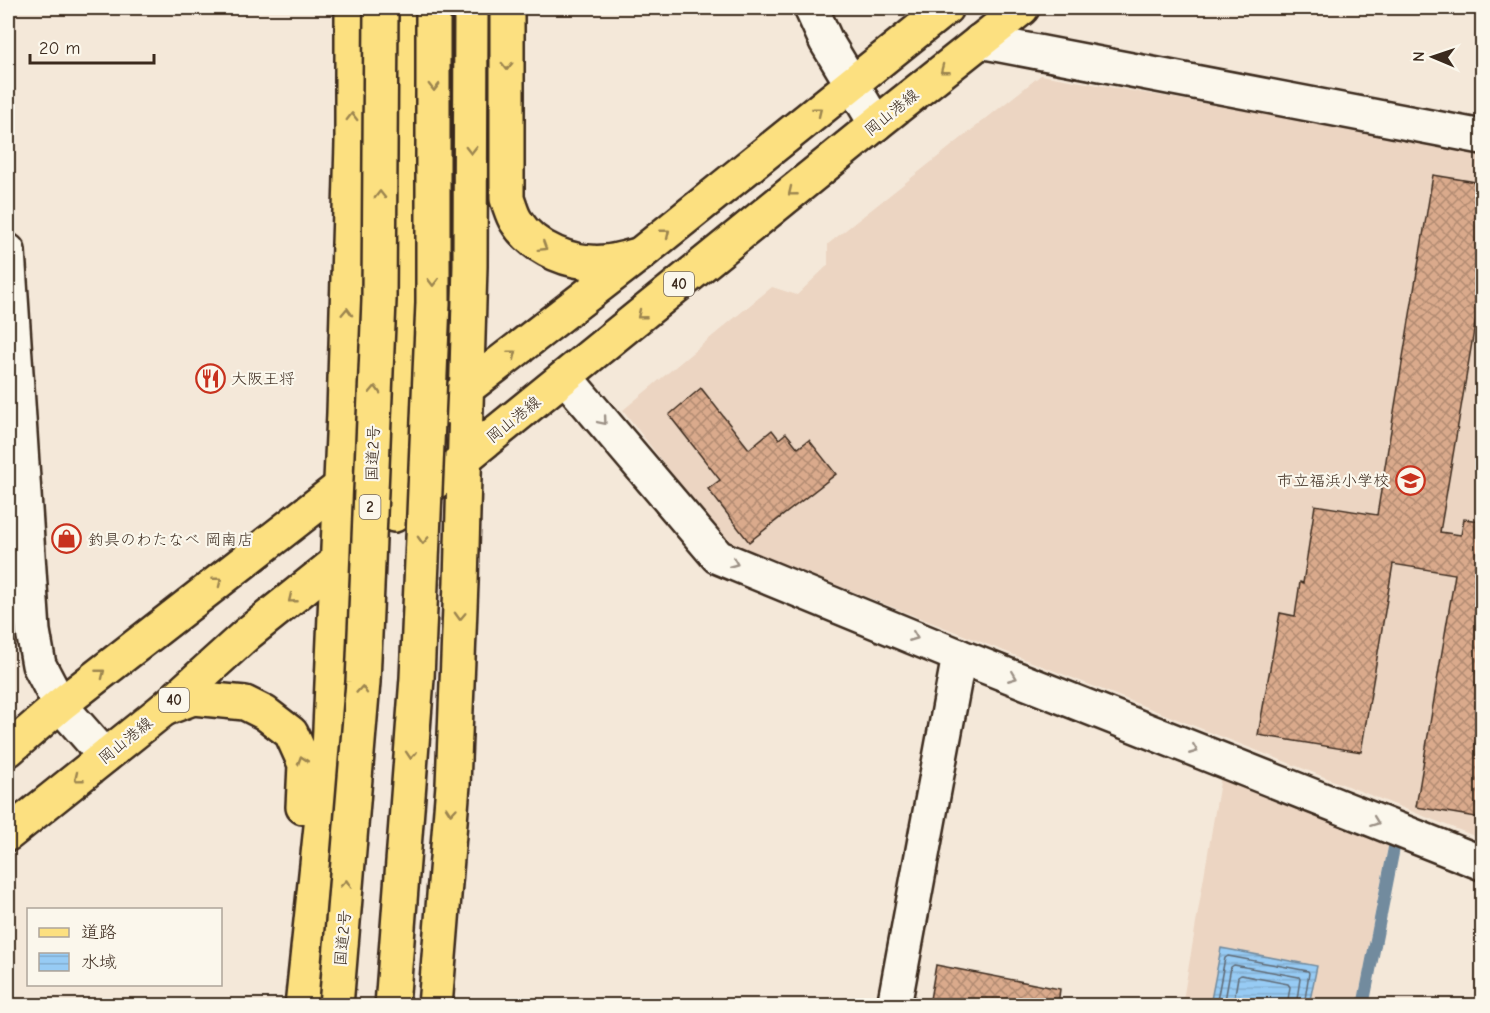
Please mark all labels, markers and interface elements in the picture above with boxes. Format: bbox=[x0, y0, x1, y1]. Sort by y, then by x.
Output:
scale bar bbox=[30, 27, 154, 65]
north arrow bbox=[1403, 27, 1463, 87]
text: 20 m bbox=[39, 38, 80, 59]
text: N bbox=[1410, 51, 1428, 62]
one-way arrow bbox=[501, 61, 513, 70]
one-way arrow bbox=[940, 63, 951, 74]
one-way arrow bbox=[428, 82, 440, 91]
street label: 岡山港線 bbox=[861, 86, 922, 140]
one-way arrow bbox=[811, 107, 822, 118]
one-way arrow bbox=[346, 113, 358, 122]
one-way arrow bbox=[465, 145, 477, 154]
one-way arrow bbox=[788, 185, 799, 196]
one-way arrow bbox=[374, 191, 386, 200]
one-way arrow bbox=[659, 230, 670, 241]
one-way arrow bbox=[537, 239, 547, 251]
road number: 40 bbox=[664, 272, 694, 296]
one-way arrow bbox=[427, 277, 439, 286]
one-way arrow bbox=[341, 308, 354, 317]
one-way arrow bbox=[636, 308, 647, 319]
one-way arrow bbox=[506, 350, 517, 361]
restaurant icon: 大阪王将 bbox=[194, 362, 226, 394]
place label: 大阪王将 bbox=[231, 370, 295, 388]
one-way arrow bbox=[369, 386, 382, 395]
street label: 岡山港線 bbox=[483, 393, 544, 447]
one-way arrow bbox=[596, 414, 607, 425]
street label: 国道2号 bbox=[363, 425, 383, 482]
school or university icon: 市立福浜小学校 bbox=[1394, 464, 1426, 496]
place label: 市立福浜小学校 bbox=[1277, 472, 1389, 490]
road number: 2 bbox=[360, 495, 380, 519]
shop icon: 釣具のわたなべ 岡南店 bbox=[51, 523, 83, 555]
place label: 釣具のわたなべ 岡南店 bbox=[88, 531, 253, 549]
one-way arrow bbox=[416, 535, 429, 544]
one-way arrow bbox=[728, 556, 739, 568]
one-way arrow bbox=[211, 578, 222, 589]
one-way arrow bbox=[288, 591, 299, 602]
one-way arrow bbox=[454, 611, 466, 620]
one-way arrow bbox=[908, 630, 919, 642]
one-way arrow bbox=[94, 669, 105, 680]
one-way arrow bbox=[1007, 670, 1018, 682]
one-way arrow bbox=[355, 686, 368, 695]
road number: 40 bbox=[159, 688, 189, 712]
street label: 岡山港線 bbox=[95, 714, 156, 768]
one-way arrow bbox=[1188, 743, 1199, 755]
one-way arrow bbox=[405, 751, 418, 760]
one-way arrow bbox=[297, 755, 309, 766]
one-way arrow bbox=[74, 770, 85, 781]
one-way arrow bbox=[445, 806, 458, 815]
one-way arrow bbox=[1369, 815, 1380, 827]
one-way arrow bbox=[339, 880, 352, 889]
legend bbox=[27, 908, 222, 986]
street label: 国道2号 bbox=[332, 909, 354, 967]
text: 道路 bbox=[81, 922, 117, 943]
text: 水域 bbox=[81, 952, 117, 973]

